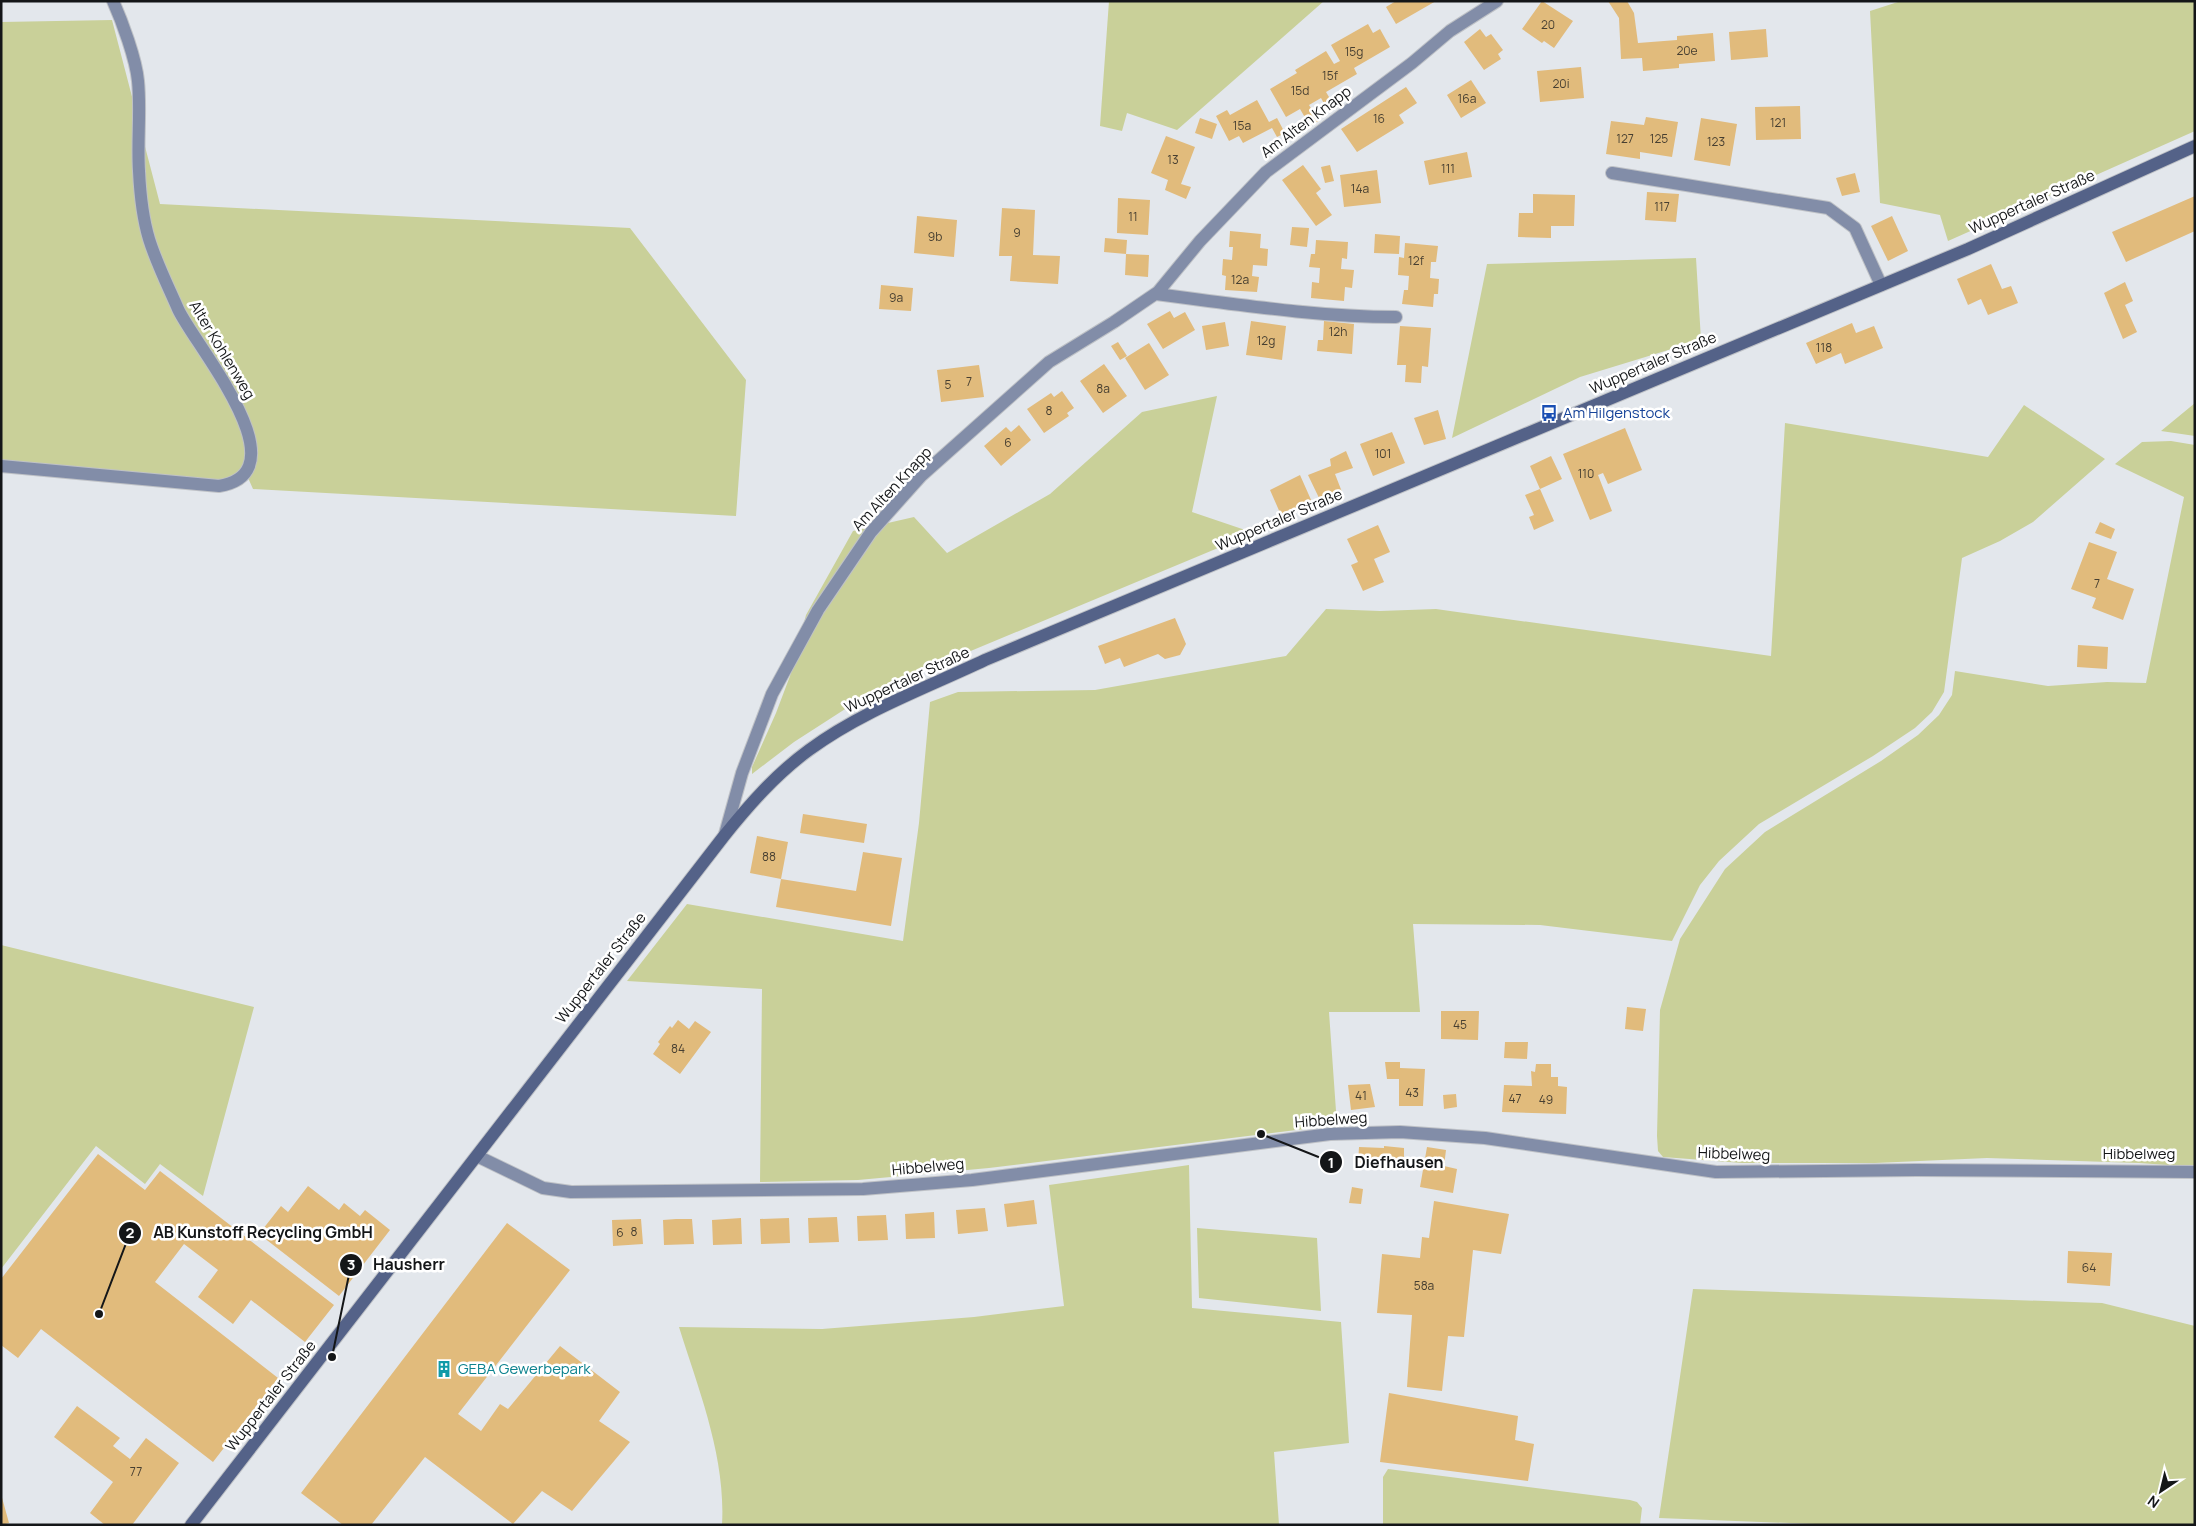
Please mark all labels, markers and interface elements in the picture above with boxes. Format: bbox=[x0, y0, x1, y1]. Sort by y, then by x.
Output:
house number: 20 bbox=[1541, 16, 1555, 33]
house number: 20e bbox=[1676, 42, 1698, 59]
house number: 15g bbox=[1345, 43, 1363, 60]
house number: 15f bbox=[1322, 67, 1339, 84]
house number: 20i bbox=[1553, 75, 1569, 92]
street label: Am Alten Knapp bbox=[1256, 81, 1355, 163]
house number: 15d bbox=[1291, 82, 1309, 99]
house number: 16a bbox=[1458, 90, 1476, 107]
house number: 16 bbox=[1373, 110, 1385, 127]
house number: 121 bbox=[1770, 114, 1786, 131]
house number: 15a bbox=[1233, 117, 1251, 134]
house number: 127 bbox=[1616, 130, 1634, 147]
house number: 125 bbox=[1650, 130, 1668, 147]
house number: 123 bbox=[1707, 133, 1725, 150]
house number: 13 bbox=[1167, 151, 1179, 168]
house number: 111 bbox=[1441, 160, 1455, 177]
street label: Wuppertaler Straße bbox=[1965, 164, 2098, 239]
house number: 14a bbox=[1351, 180, 1369, 197]
house number: 117 bbox=[1654, 198, 1670, 215]
house number: 11 bbox=[1128, 208, 1138, 225]
house number: 9 bbox=[1013, 224, 1021, 241]
house number: 9b bbox=[928, 228, 942, 245]
house number: 12f bbox=[1408, 252, 1425, 269]
house number: 12a bbox=[1231, 271, 1249, 288]
house number: 9a bbox=[889, 289, 903, 306]
street label: Alter Kohlenweg bbox=[185, 296, 260, 403]
house number: 12h bbox=[1329, 323, 1347, 340]
street label: Wuppertaler Straße bbox=[1586, 326, 1720, 399]
house number: 12g bbox=[1257, 332, 1275, 349]
house number: 118 bbox=[1816, 339, 1832, 356]
house number: 7 bbox=[966, 373, 972, 390]
house number: 5 bbox=[945, 376, 952, 393]
house number: 8a bbox=[1096, 380, 1110, 397]
house number: 8 bbox=[1046, 402, 1053, 419]
place label: Am Hilgenstock bbox=[1563, 402, 1671, 423]
bus stop icon: Am Hilgenstock bbox=[1539, 403, 1559, 423]
house number: 6 bbox=[1004, 434, 1012, 451]
street label: Am Alten Knapp bbox=[847, 442, 936, 535]
house number: 101 bbox=[1375, 445, 1391, 462]
house number: 110 bbox=[1578, 465, 1594, 482]
street label: Wuppertaler Straße bbox=[1212, 483, 1346, 556]
house number: 7 bbox=[2094, 575, 2100, 592]
street label: Wuppertaler Straße bbox=[841, 641, 973, 718]
house number: 88 bbox=[762, 848, 776, 865]
street label: Wuppertaler Straße bbox=[551, 908, 651, 1028]
house number: 45 bbox=[1453, 1016, 1467, 1033]
house number: 84 bbox=[671, 1040, 685, 1057]
house number: 43 bbox=[1405, 1084, 1419, 1101]
house number: 41 bbox=[1355, 1087, 1367, 1104]
house number: 47 bbox=[1508, 1090, 1522, 1107]
house number: 49 bbox=[1539, 1091, 1553, 1108]
street label: Hibbelweg bbox=[1294, 1106, 1368, 1133]
street label: Hibbelweg bbox=[1697, 1142, 1771, 1165]
street label: Hibbelweg bbox=[2103, 1143, 2175, 1164]
callout: Diefhausen bbox=[1319, 1147, 1453, 1178]
text: Diefhausen bbox=[1354, 1151, 1444, 1173]
text: 1 bbox=[1328, 1152, 1334, 1173]
street label: Hibbelweg bbox=[891, 1153, 965, 1180]
callout: AB Kunstoff Recycling GmbH bbox=[118, 1217, 382, 1248]
text: AB Kunstoff Recycling GmbH bbox=[153, 1221, 373, 1243]
text: 2 bbox=[126, 1222, 135, 1243]
house number: 8 bbox=[631, 1223, 638, 1240]
house number: 6 bbox=[616, 1224, 624, 1241]
callout: Hausherr bbox=[338, 1249, 455, 1280]
text: Hausherr bbox=[373, 1253, 445, 1275]
text: 3 bbox=[347, 1254, 355, 1275]
house number: 64 bbox=[2082, 1259, 2096, 1276]
house number: 58a bbox=[1414, 1277, 1434, 1294]
street label: Wuppertaler Straße bbox=[221, 1336, 321, 1456]
place label: GEBA Gewerbepark bbox=[458, 1358, 591, 1379]
building icon: GEBA Gewerbepark bbox=[434, 1359, 454, 1379]
house number: 77 bbox=[130, 1463, 142, 1480]
north arrow bbox=[2136, 1466, 2186, 1516]
text: N bbox=[2144, 1491, 2163, 1513]

